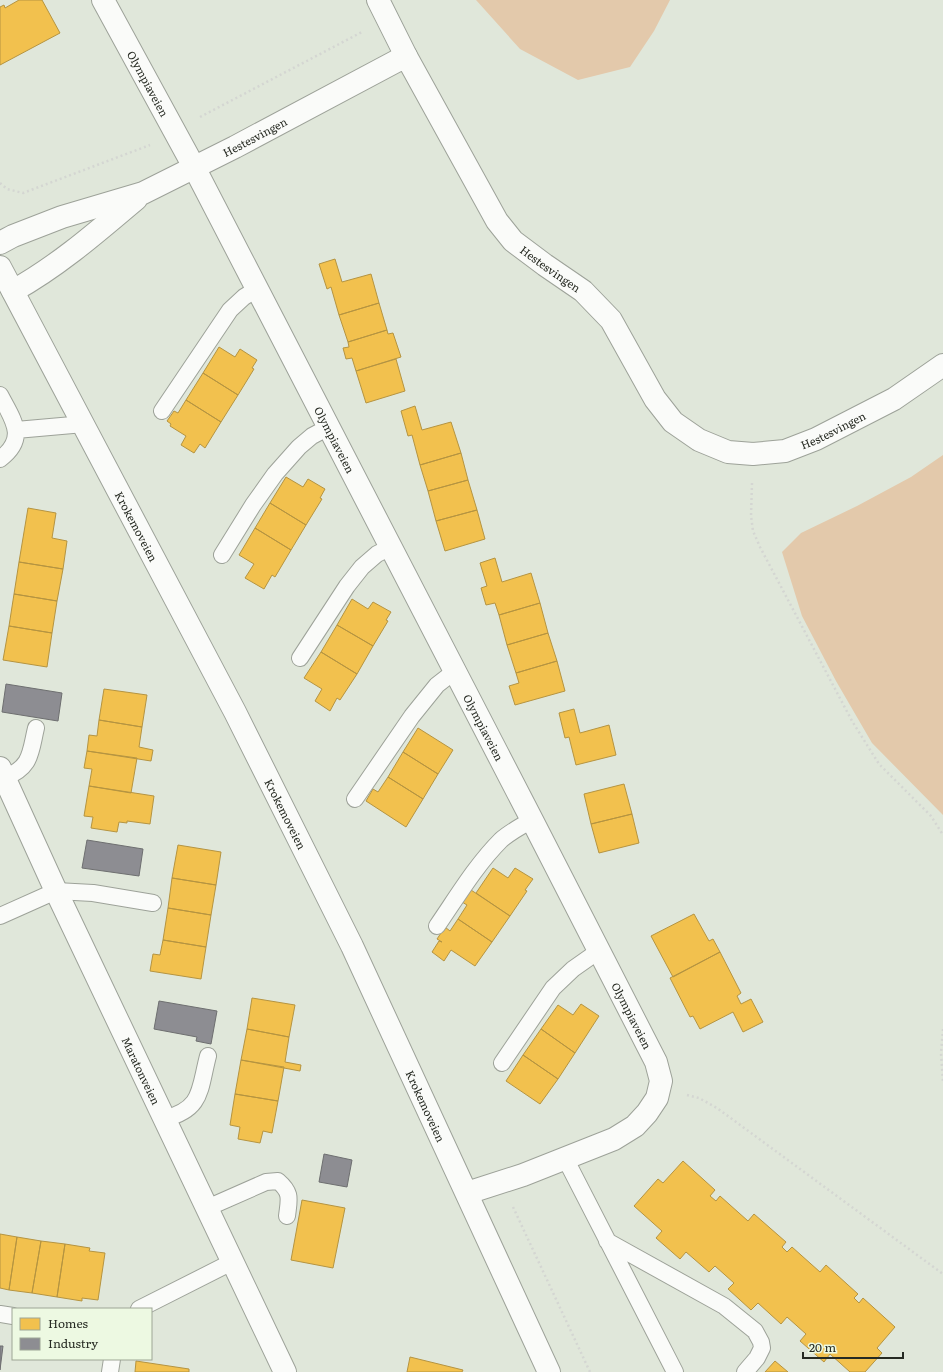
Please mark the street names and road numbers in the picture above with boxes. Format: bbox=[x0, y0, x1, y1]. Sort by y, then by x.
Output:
street label: Olympiaveien bbox=[124, 48, 173, 119]
street label: Hestesvingen bbox=[220, 113, 290, 160]
street label: Hestesvingen bbox=[517, 241, 584, 295]
street label: Olympiaveien bbox=[311, 403, 359, 476]
street label: Hestesvingen bbox=[798, 407, 868, 452]
street label: Krokemoveien bbox=[112, 488, 162, 564]
street label: Olympiaveien bbox=[460, 691, 508, 763]
street label: Krokemoveien bbox=[261, 776, 310, 852]
street label: Olympiaveien bbox=[608, 979, 656, 1052]
street label: Maratonveien bbox=[118, 1034, 165, 1107]
street label: Krokemoveien bbox=[402, 1067, 449, 1144]

